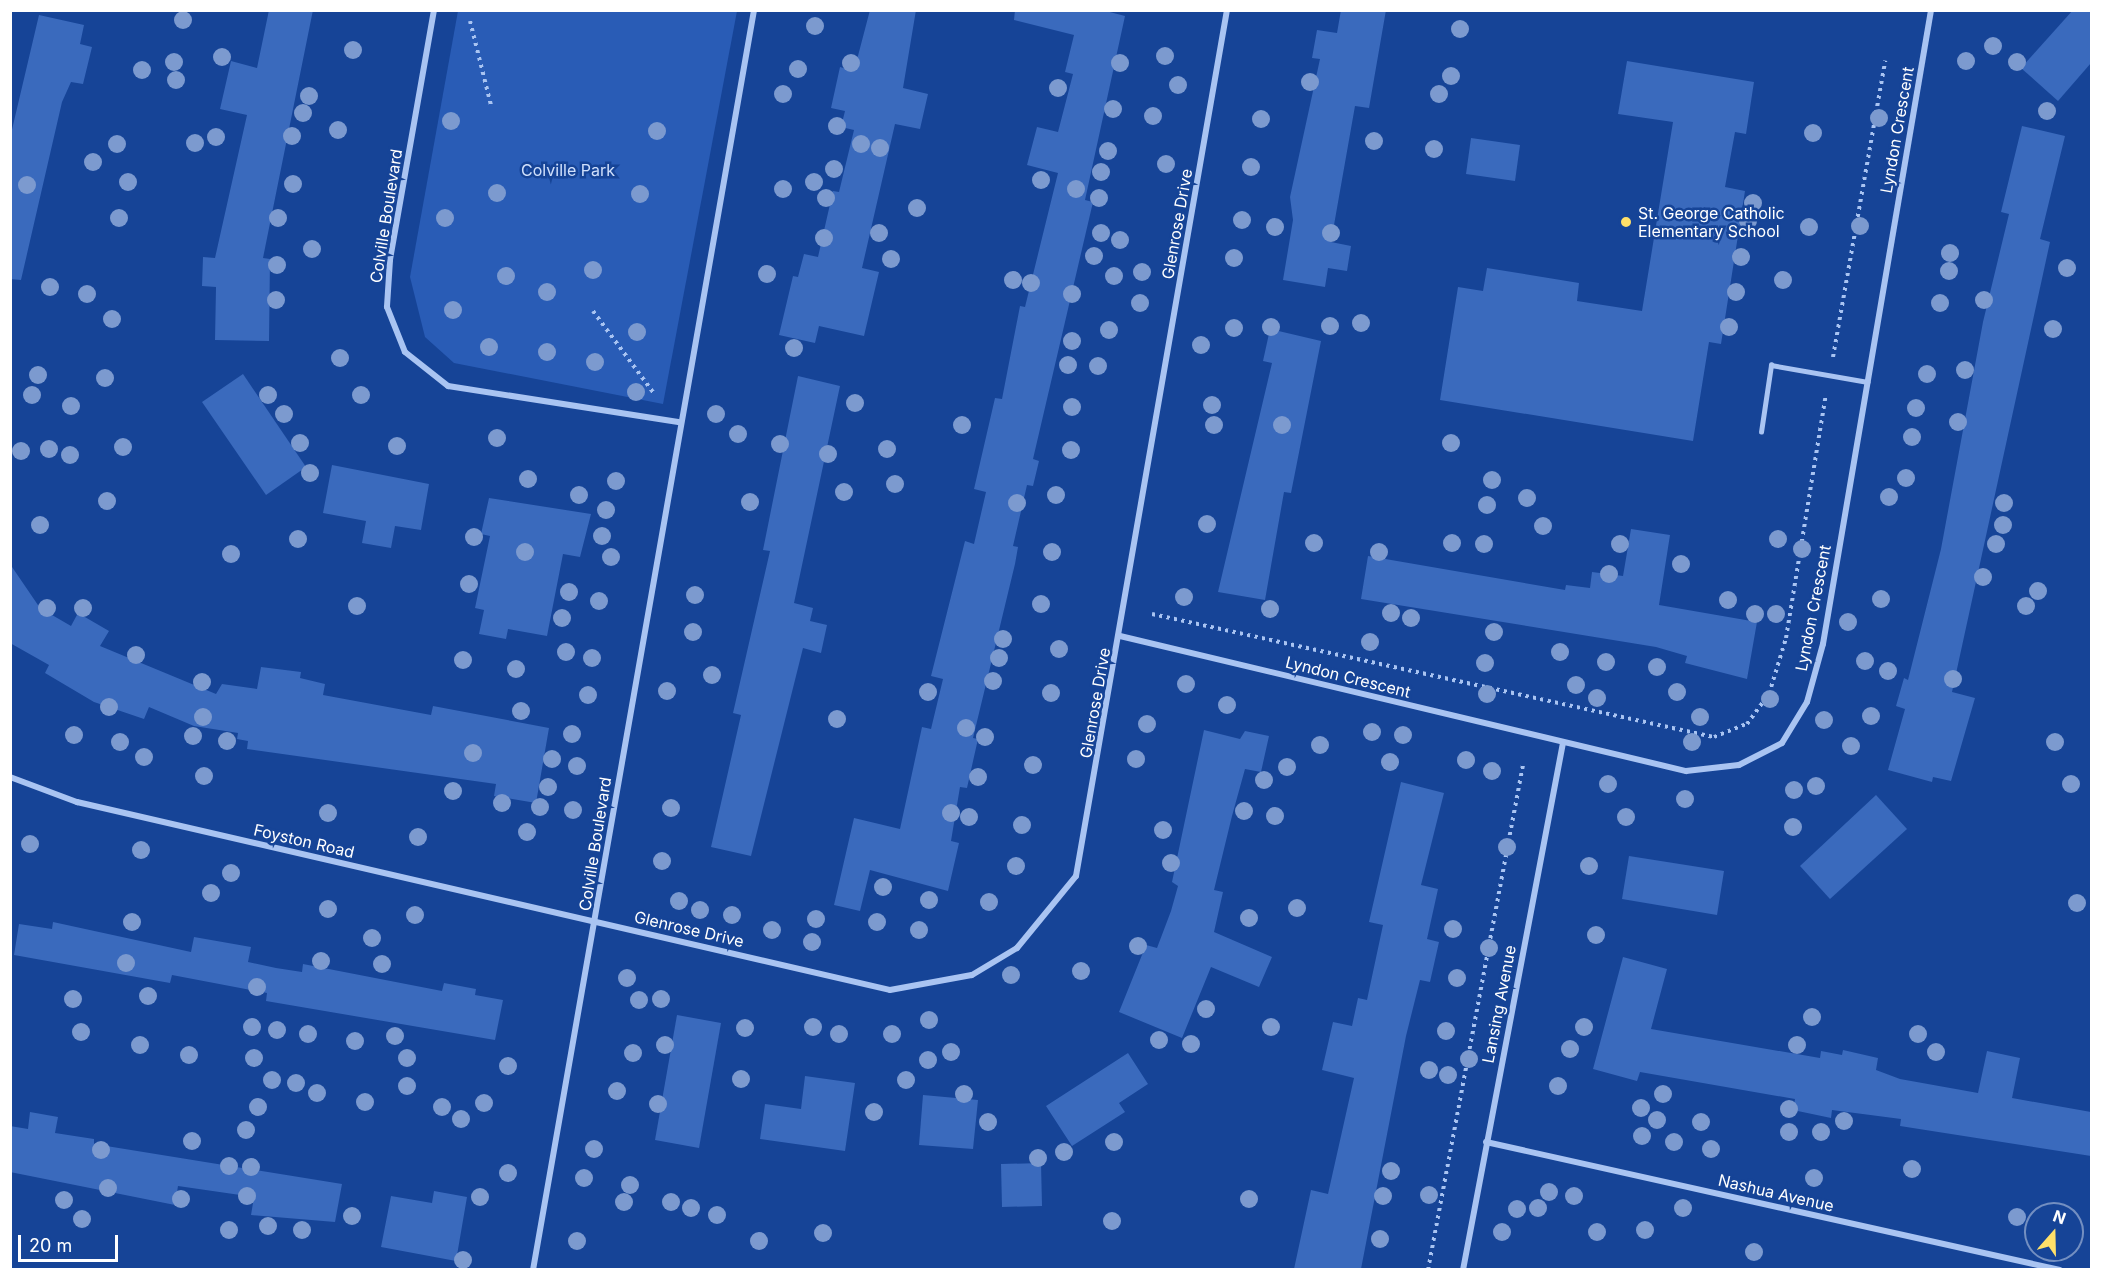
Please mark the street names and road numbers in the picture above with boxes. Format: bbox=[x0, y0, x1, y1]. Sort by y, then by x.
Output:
street label: Lyndon Crescent bbox=[1876, 65, 1918, 195]
street label: Colville Boulevard bbox=[366, 148, 406, 284]
street label: Glenrose Drive bbox=[1158, 167, 1196, 281]
street label: Lyndon Crescent bbox=[1791, 543, 1835, 673]
street label: Glenrose Drive bbox=[1076, 646, 1114, 760]
street label: Lyndon Crescent bbox=[1284, 652, 1412, 702]
street label: Colville Boulevard bbox=[575, 776, 615, 912]
street label: Foyston Road bbox=[252, 820, 356, 862]
street label: Glenrose Drive bbox=[632, 907, 746, 951]
street label: Lansing Avenue bbox=[1478, 943, 1520, 1065]
street label: Nashua Avenue bbox=[1716, 1170, 1836, 1216]

